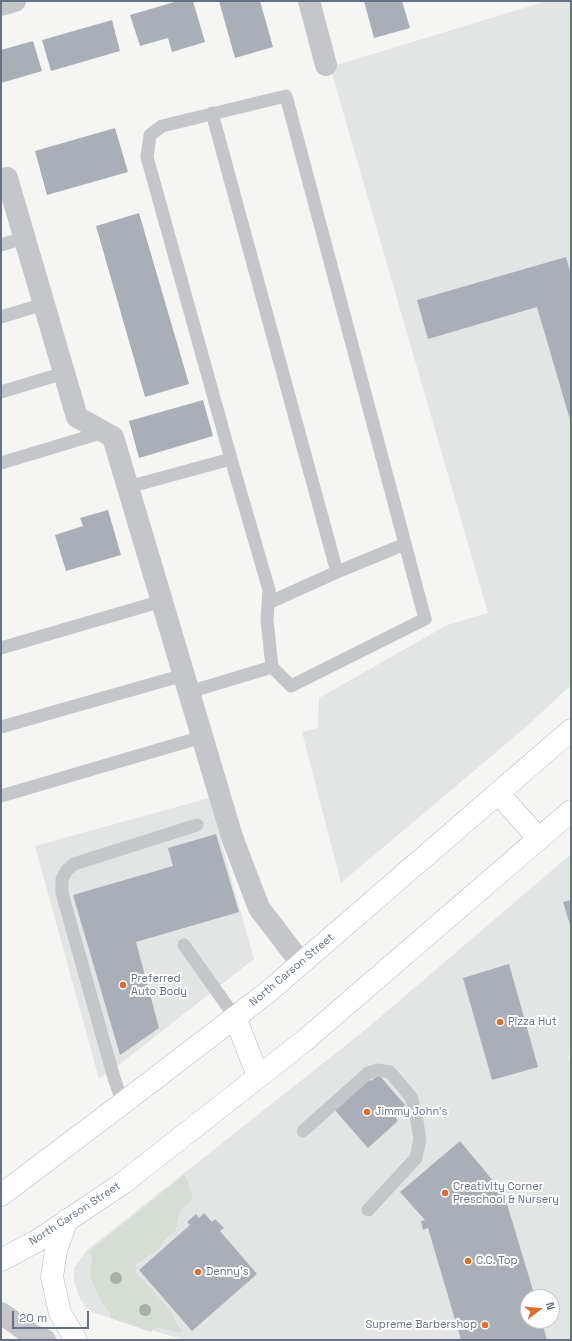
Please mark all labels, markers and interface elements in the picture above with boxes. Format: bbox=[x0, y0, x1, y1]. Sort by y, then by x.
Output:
street label: North Carson Street bbox=[247, 931, 337, 1009]
place label: Preferred Auto Body bbox=[131, 972, 187, 998]
marker: Preferred Auto Body bbox=[118, 980, 128, 990]
place label: Pizza Hut bbox=[508, 1015, 557, 1029]
marker: Pizza Hut bbox=[495, 1017, 505, 1027]
place label: Jimmy John's bbox=[375, 1105, 447, 1119]
marker: Jimmy John's bbox=[362, 1107, 372, 1117]
street label: North Carson Street bbox=[27, 1180, 123, 1248]
place label: Creativity Corner Preschool & Nursery bbox=[453, 1180, 559, 1206]
marker: Creativity Corner Preschool & Nursery bbox=[440, 1188, 450, 1198]
place label: C.C. Top bbox=[476, 1254, 518, 1268]
marker: C.C. Top bbox=[463, 1256, 473, 1266]
place label: Denny's bbox=[206, 1265, 248, 1279]
marker: Denny's bbox=[193, 1267, 203, 1277]
north arrow bbox=[520, 1289, 560, 1329]
text: N bbox=[543, 1300, 558, 1311]
scale bar bbox=[14, 1303, 91, 1329]
text: 20 m bbox=[19, 1310, 47, 1326]
place label: Supreme Barbershop bbox=[365, 1318, 477, 1332]
marker: Supreme Barbershop bbox=[480, 1320, 490, 1330]

